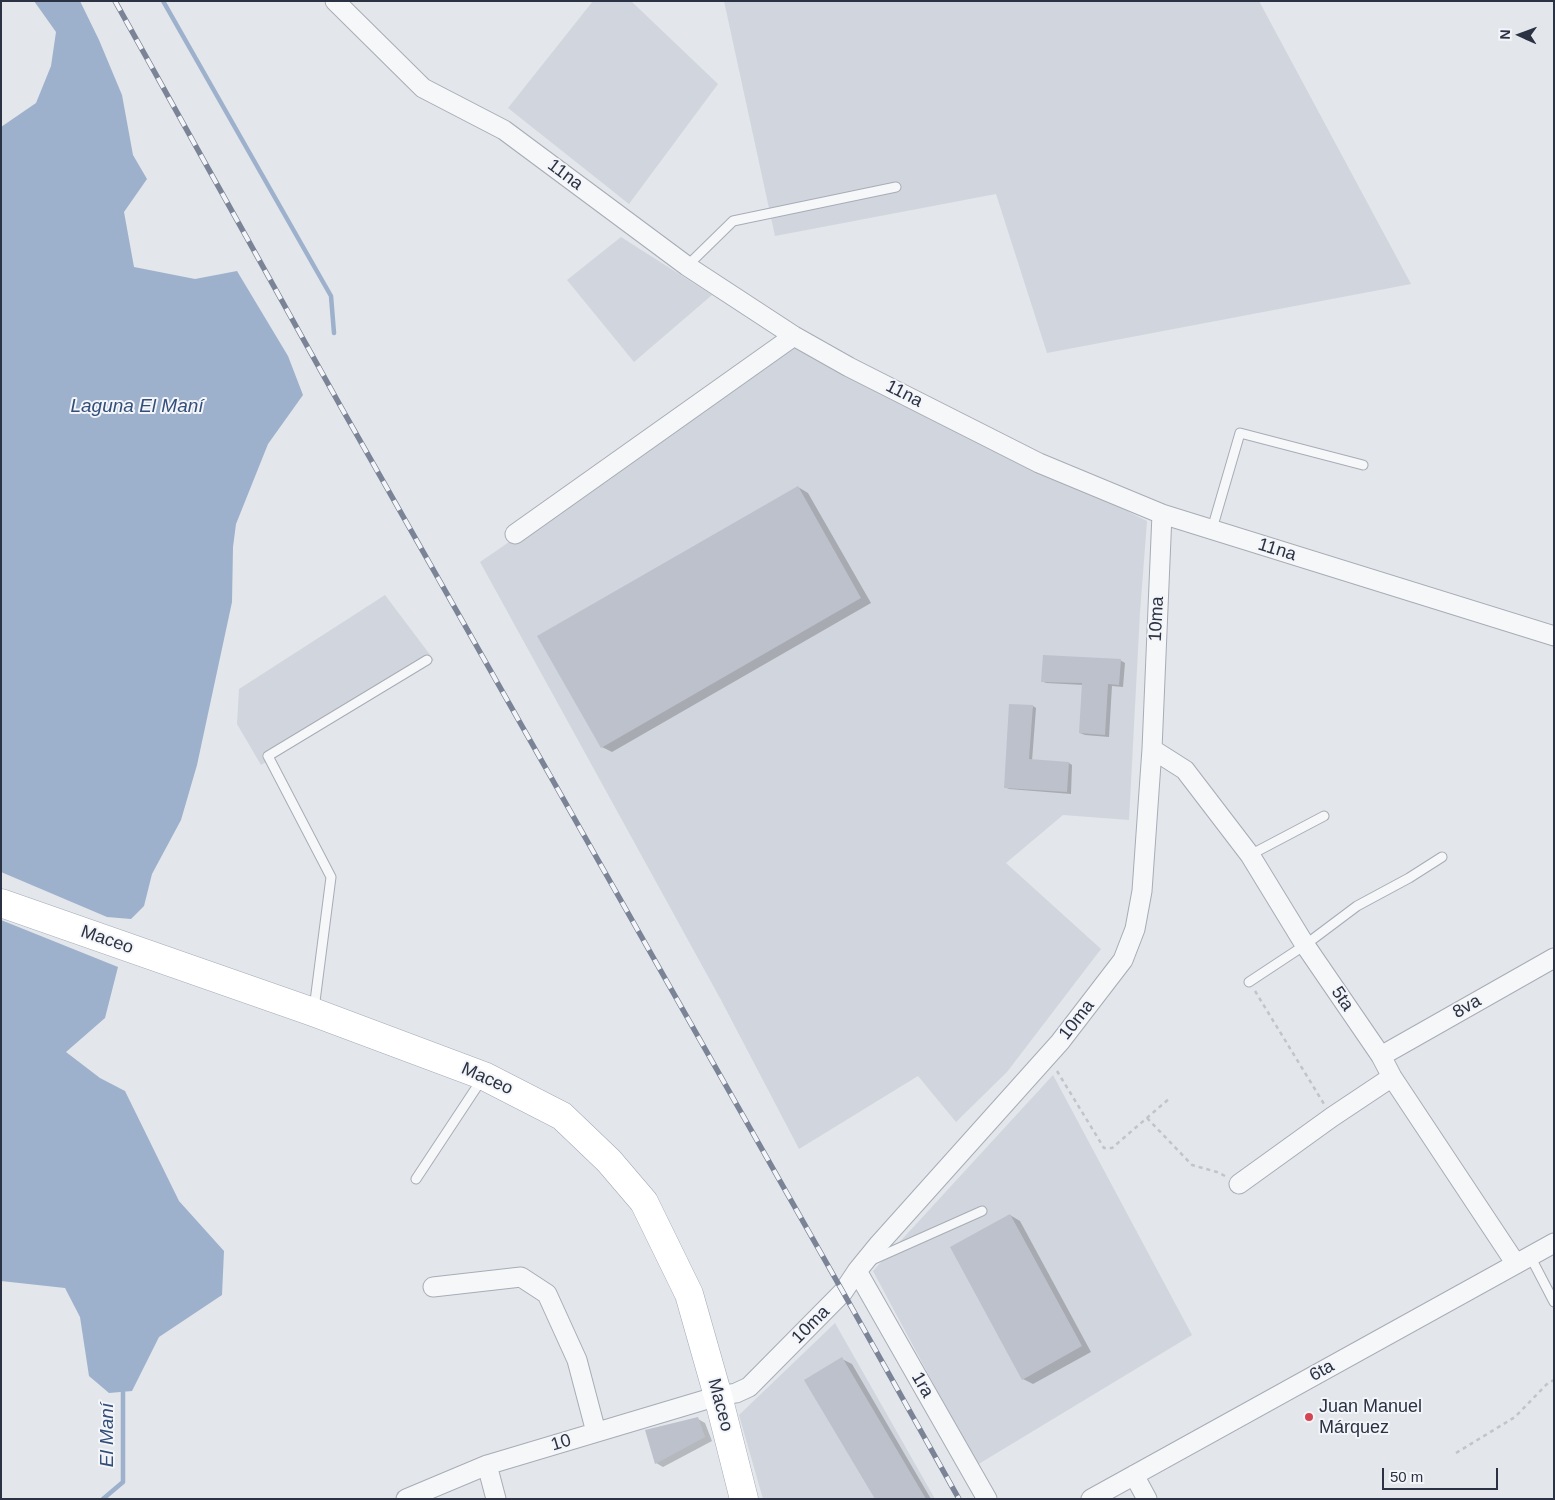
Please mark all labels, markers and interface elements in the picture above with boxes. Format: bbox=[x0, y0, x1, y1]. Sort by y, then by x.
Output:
north arrow bbox=[1495, 10, 1545, 60]
text: N bbox=[1497, 29, 1513, 40]
street label: 11na bbox=[543, 155, 587, 195]
street label: 11na bbox=[882, 376, 926, 412]
water label: Laguna El Maní bbox=[70, 396, 204, 418]
street label: 11na bbox=[1255, 534, 1299, 566]
street label: 10ma bbox=[1145, 596, 1169, 642]
street label: Maceo bbox=[78, 921, 136, 959]
street label: 5ta bbox=[1326, 983, 1358, 1015]
street label: 8va bbox=[1449, 990, 1485, 1024]
street label: 10ma bbox=[1055, 996, 1099, 1044]
street label: Maceo bbox=[458, 1058, 516, 1100]
street label: 10ma bbox=[787, 1301, 835, 1349]
street label: 6ta bbox=[1306, 1355, 1338, 1387]
street label: 1ra bbox=[906, 1368, 938, 1402]
street label: Maceo bbox=[703, 1376, 737, 1434]
place label: Juan Manuel Márquez bbox=[1319, 1396, 1422, 1438]
water label: El Maní bbox=[97, 1403, 119, 1467]
marker: Juan Manuel Márquez bbox=[1303, 1411, 1315, 1423]
street label: 10 bbox=[548, 1430, 574, 1456]
scale bar bbox=[1385, 1458, 1501, 1490]
text: 50 m bbox=[1390, 1468, 1423, 1485]

